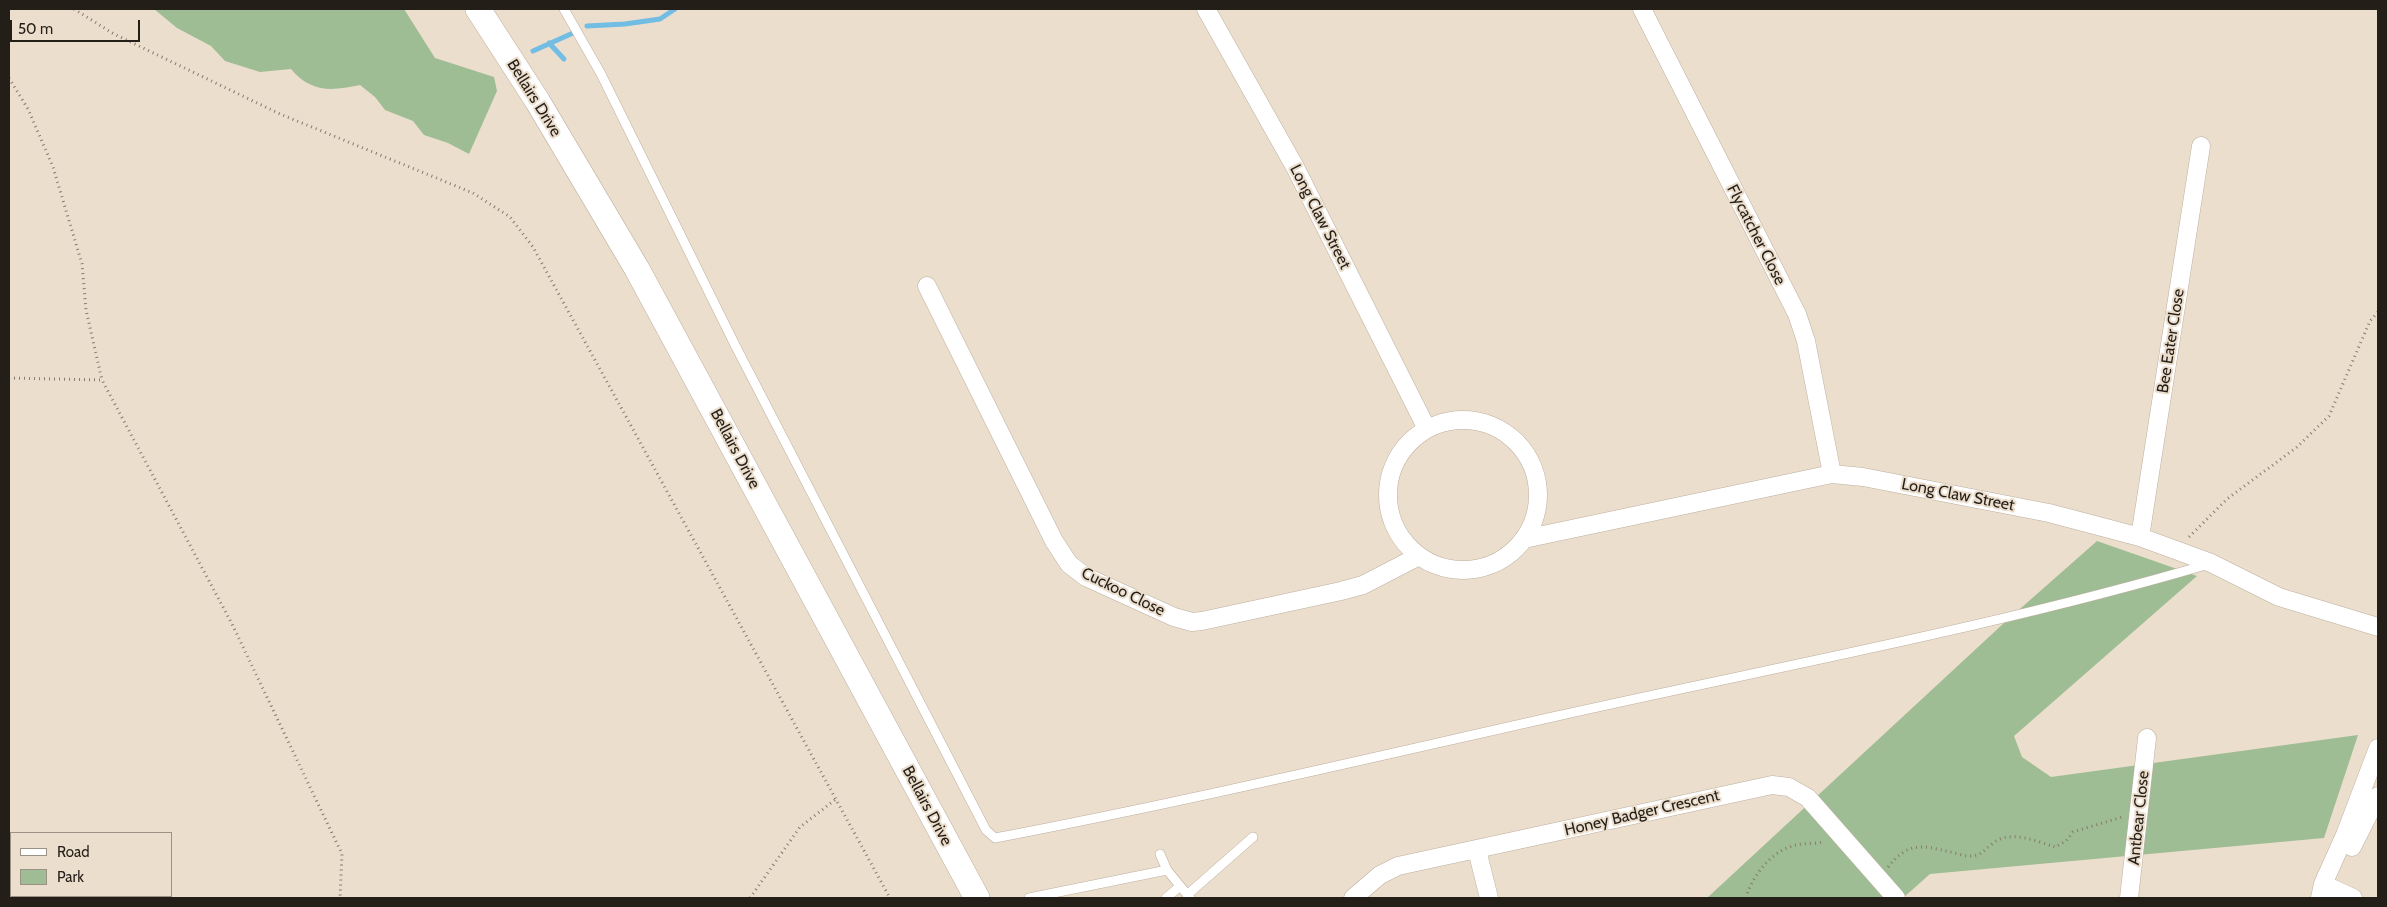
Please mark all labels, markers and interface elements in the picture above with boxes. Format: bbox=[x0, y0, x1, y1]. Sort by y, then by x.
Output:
scale bar bbox=[12, 10, 142, 42]
text: 50 m bbox=[18, 20, 53, 38]
street label: Bellairs Drive bbox=[503, 56, 565, 140]
street label: Long Claw Street bbox=[1285, 162, 1355, 272]
street label: Flycatcher Close bbox=[1722, 182, 1790, 288]
street label: Bee Eater Close bbox=[2153, 288, 2189, 394]
street label: Bellairs Drive bbox=[706, 406, 764, 492]
street label: Long Claw Street bbox=[1900, 475, 2016, 515]
street label: Cuckoo Close bbox=[1078, 564, 1168, 620]
street label: Bellairs Drive bbox=[898, 763, 956, 849]
street label: Antbear Close bbox=[2125, 770, 2153, 866]
street label: Honey Badger Crescent bbox=[1563, 786, 1721, 840]
legend bbox=[10, 832, 172, 897]
text: Road bbox=[57, 843, 90, 861]
text: Park bbox=[57, 868, 84, 886]

